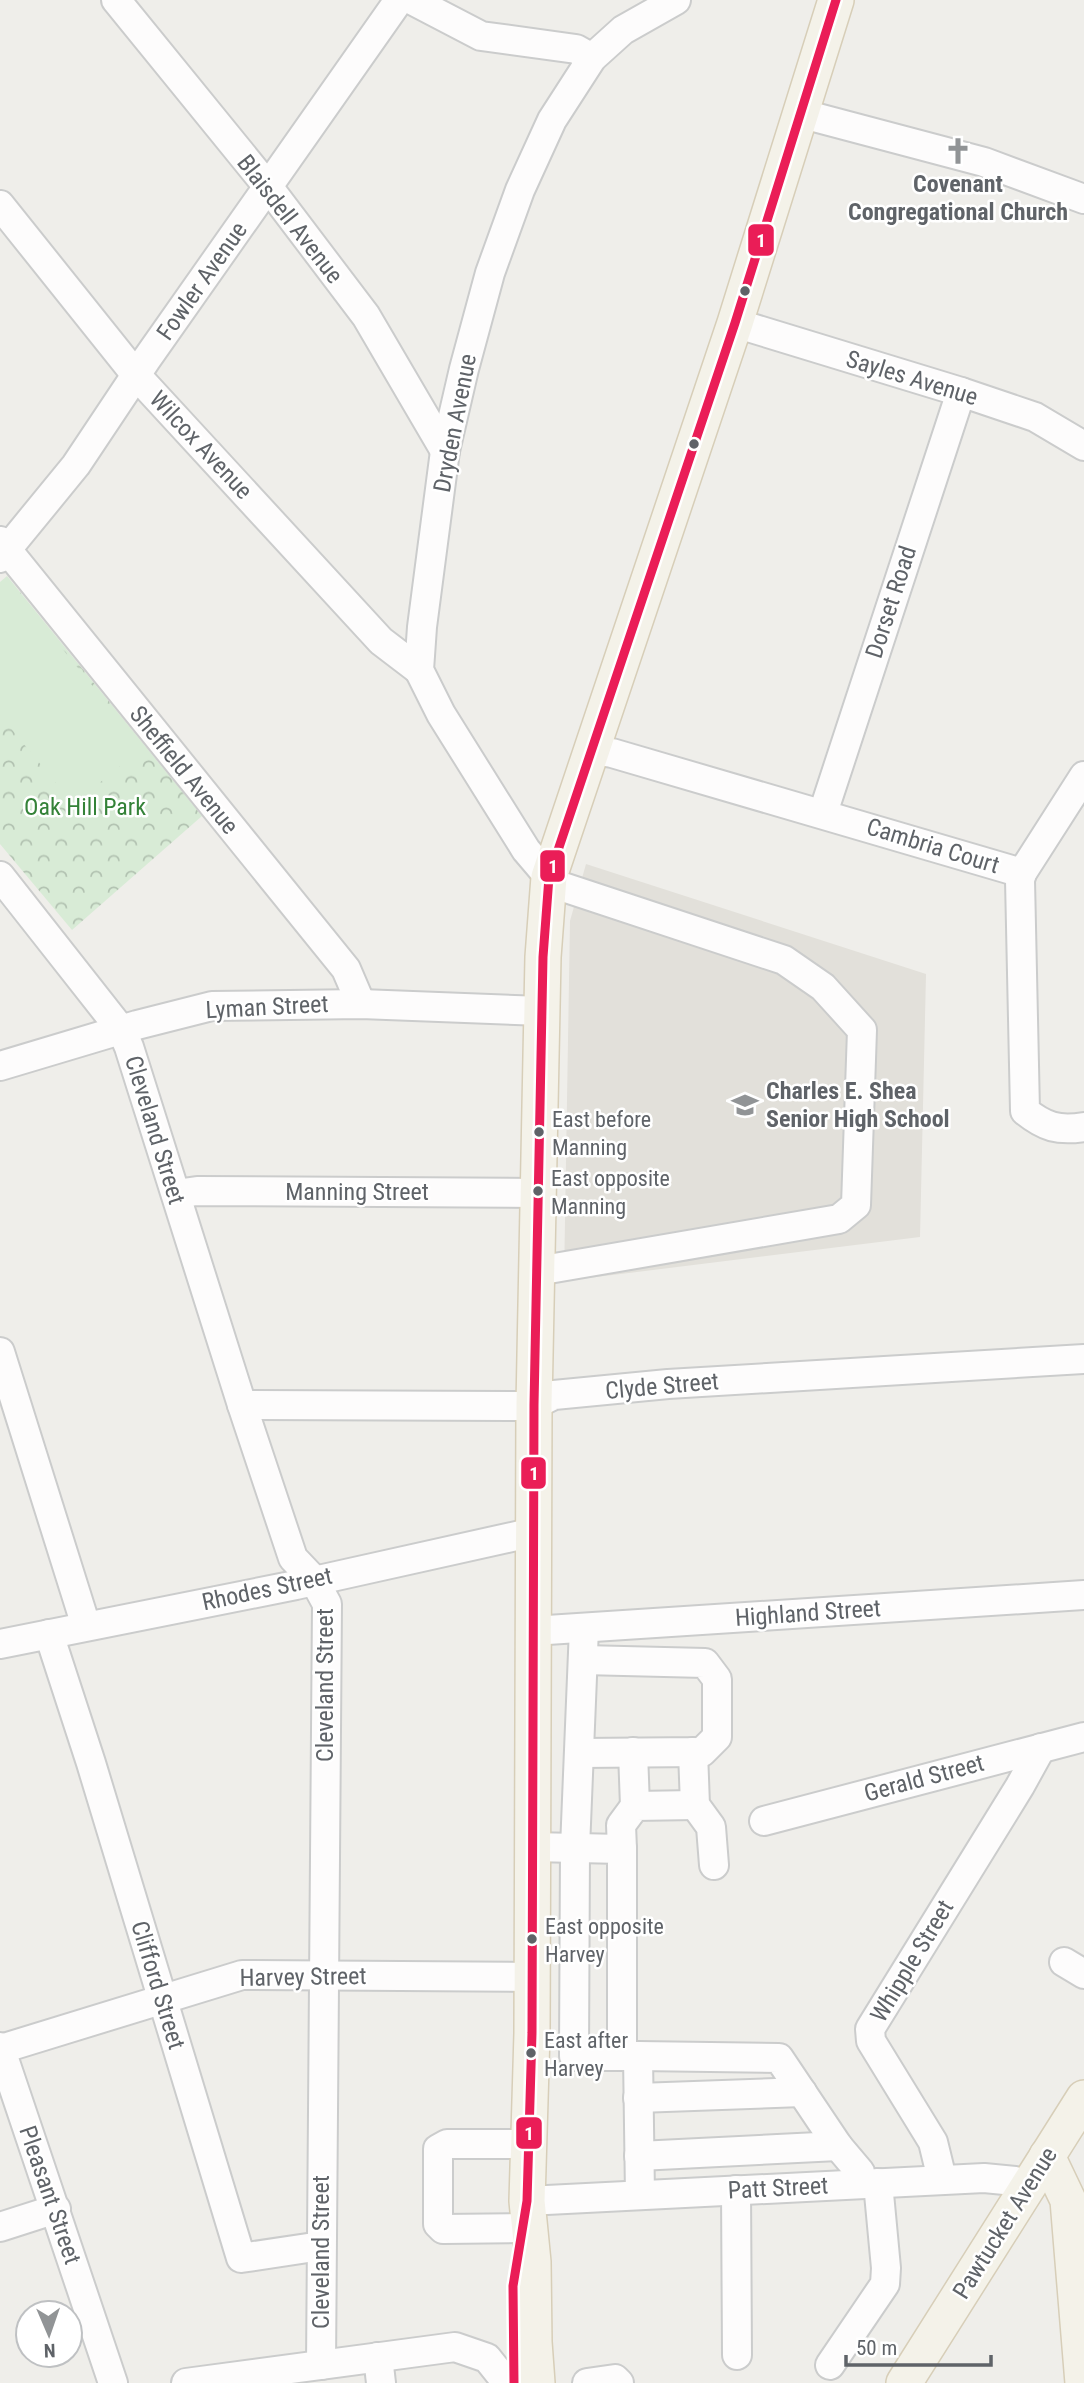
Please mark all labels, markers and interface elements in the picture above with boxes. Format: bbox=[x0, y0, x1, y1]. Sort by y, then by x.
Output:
church icon: Covenant Congregational Church bbox=[943, 136, 973, 166]
street label: Blaisdell Avenue bbox=[231, 149, 349, 289]
place label: Covenant Congregational Church bbox=[848, 170, 1068, 226]
street label: Fowler Avenue bbox=[151, 217, 253, 345]
line badge: 1 bbox=[747, 223, 775, 257]
text: 1 bbox=[756, 229, 766, 252]
unlabelled marker bbox=[738, 284, 752, 298]
street label: Sayles Avenue bbox=[843, 345, 981, 411]
street label: Dryden Avenue bbox=[428, 351, 482, 495]
street label: Wilcox Avenue bbox=[144, 385, 258, 505]
unlabelled marker bbox=[687, 437, 701, 451]
street label: Dorset Road bbox=[860, 542, 922, 662]
street label: Sheffield Avenue bbox=[124, 700, 244, 840]
park label: Oak Hill Park bbox=[24, 793, 146, 821]
street label: Cambria Court bbox=[863, 813, 1003, 879]
line badge: 1 bbox=[539, 849, 566, 883]
text: 1 bbox=[548, 855, 558, 878]
street label: Lyman Street bbox=[205, 990, 329, 1024]
street label: Cleveland Street bbox=[119, 1052, 191, 1208]
place label: Charles E. Shea Senior High School bbox=[766, 1077, 950, 1133]
school or university icon: Charles E. Shea Senior High School bbox=[730, 1090, 760, 1120]
place label: East before Manning bbox=[552, 1107, 651, 1160]
marker: East before Manning bbox=[532, 1125, 546, 1139]
place label: East opposite Manning bbox=[551, 1166, 670, 1219]
street label: Manning Street bbox=[285, 1178, 429, 1206]
marker: East opposite Manning bbox=[531, 1184, 545, 1198]
street label: Clyde Street bbox=[604, 1367, 720, 1405]
line badge: 1 bbox=[520, 1456, 547, 1490]
text: 1 bbox=[529, 1462, 539, 1485]
street label: Rhodes Street bbox=[199, 1562, 335, 1616]
street label: Highland Street bbox=[734, 1594, 882, 1632]
street label: Cleveland Street bbox=[311, 1608, 339, 1762]
street label: Gerald Street bbox=[861, 1749, 987, 1807]
street label: Whipple Street bbox=[865, 1895, 959, 2027]
place label: East opposite Harvey bbox=[545, 1914, 664, 1967]
street label: Clifford Street bbox=[125, 1917, 191, 2053]
marker: East opposite Harvey bbox=[525, 1932, 539, 1946]
street label: Harvey Street bbox=[239, 1962, 367, 1992]
place label: East after Harvey bbox=[544, 2028, 628, 2081]
marker: East after Harvey bbox=[524, 2046, 538, 2060]
line badge: 1 bbox=[515, 2116, 543, 2150]
street label: Pleasant Street bbox=[13, 2122, 87, 2268]
text: 1 bbox=[524, 2122, 534, 2145]
street label: Pawtucket Avenue bbox=[947, 2142, 1063, 2304]
street label: Patt Street bbox=[727, 2171, 829, 2205]
street label: Cleveland Street bbox=[307, 2175, 335, 2329]
north arrow bbox=[14, 2299, 84, 2369]
scale bar bbox=[846, 2324, 991, 2368]
text: 50 m bbox=[856, 2336, 897, 2360]
text: N bbox=[43, 2339, 56, 2362]

